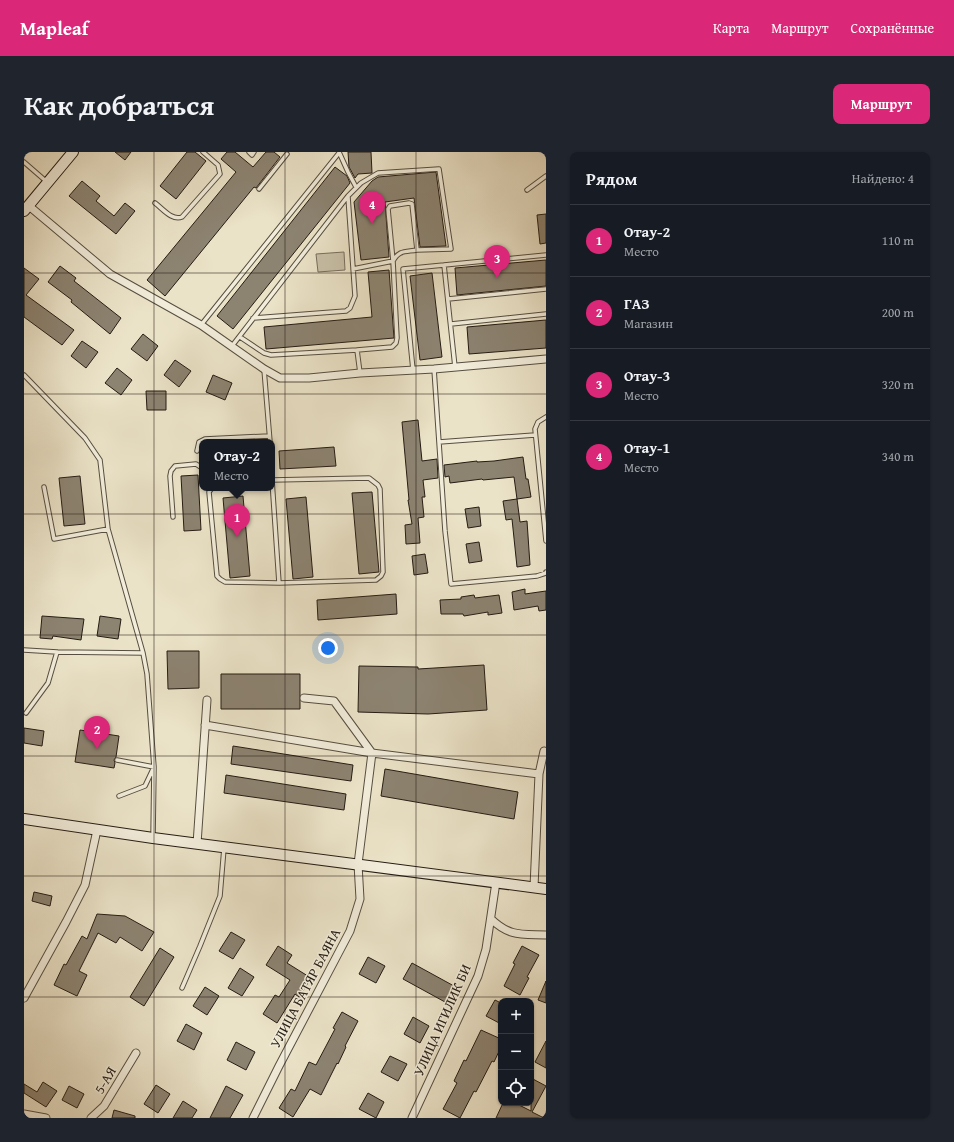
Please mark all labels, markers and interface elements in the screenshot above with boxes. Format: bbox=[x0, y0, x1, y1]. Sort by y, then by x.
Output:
text: Mapleaf bbox=[20, 14, 89, 42]
text: Карта bbox=[713, 18, 749, 38]
text: Маршрут bbox=[771, 18, 829, 38]
text: Сохранённые bbox=[851, 18, 934, 38]
text: Как добраться bbox=[24, 84, 214, 125]
button: Маршрут bbox=[833, 84, 930, 124]
text: Рядом bbox=[586, 166, 637, 191]
text: Найдено: 4 bbox=[852, 169, 914, 188]
pin: 4 bbox=[359, 191, 385, 224]
text: Отау-2 bbox=[624, 221, 670, 242]
text: 1 bbox=[596, 231, 602, 250]
text: 110 m bbox=[882, 231, 914, 250]
text: Место bbox=[624, 242, 659, 261]
pin: 3 bbox=[484, 245, 510, 278]
text: ГАЗ bbox=[624, 293, 650, 314]
text: 2 bbox=[596, 303, 602, 322]
text: 200 m bbox=[882, 303, 914, 322]
text: Магазин bbox=[624, 314, 673, 333]
text: Отау-3 bbox=[624, 365, 670, 386]
text: 3 bbox=[596, 375, 602, 394]
text: 320 m bbox=[882, 375, 914, 394]
text: Место bbox=[624, 386, 659, 405]
text: Отау-1 bbox=[624, 437, 670, 458]
popup bbox=[199, 439, 275, 491]
text: Отау-2 bbox=[214, 445, 260, 466]
text: 4 bbox=[596, 447, 602, 466]
text: 340 m bbox=[882, 447, 914, 466]
text: Место bbox=[624, 458, 659, 477]
text: Место bbox=[214, 466, 249, 485]
pin: 1 bbox=[224, 504, 250, 537]
your location bbox=[318, 638, 338, 658]
pin: 2 bbox=[84, 716, 110, 749]
street label: УЛИЦА БАТЯР БАЯНА bbox=[265, 924, 345, 1051]
street label: УЛИЦА ИГИЛИК БИ bbox=[408, 961, 476, 1079]
map controls bbox=[498, 998, 534, 1106]
button: + bbox=[498, 998, 534, 1034]
button: − bbox=[498, 1034, 534, 1070]
street label: 5-АЯ bbox=[89, 1063, 121, 1097]
button: locate bbox=[498, 1070, 534, 1106]

